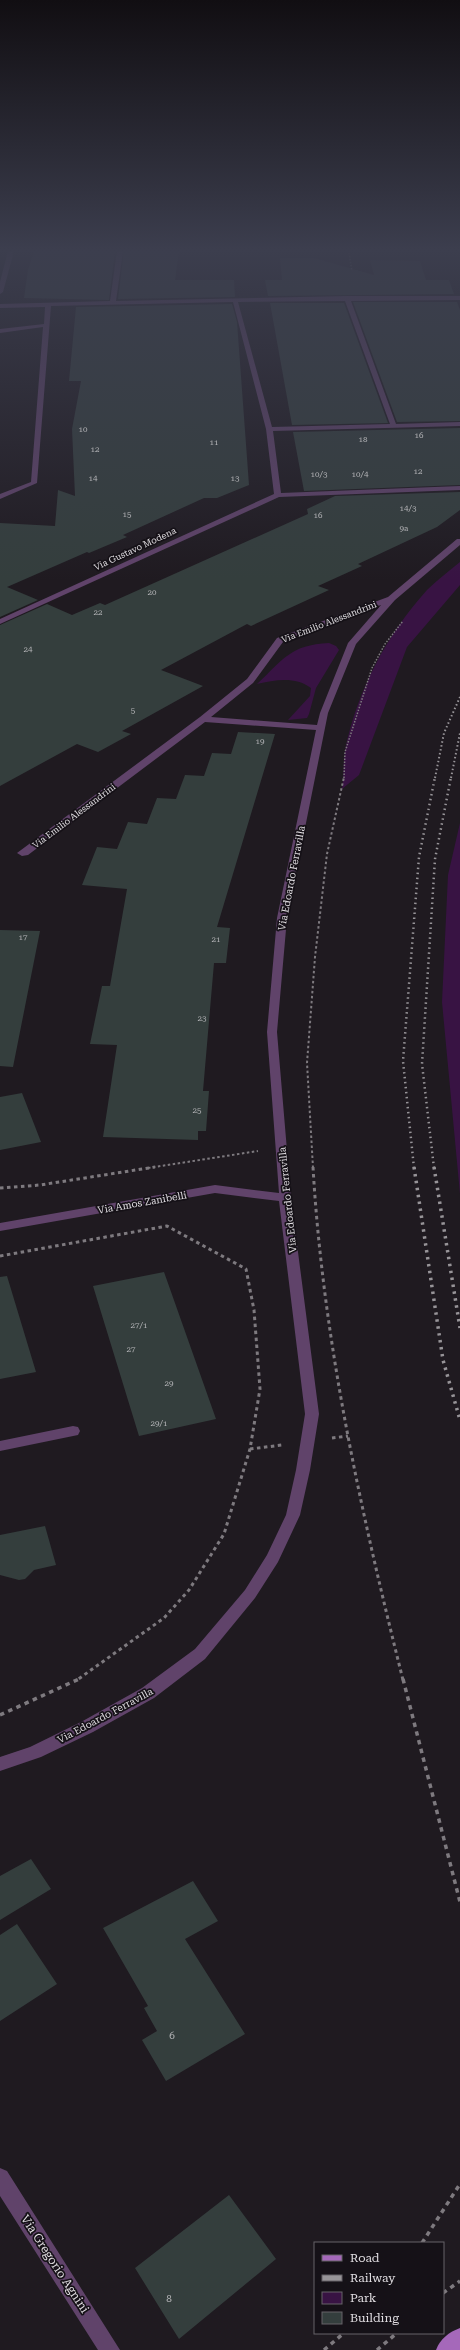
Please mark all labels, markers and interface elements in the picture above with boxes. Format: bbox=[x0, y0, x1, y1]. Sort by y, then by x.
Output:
house number: 10 bbox=[79, 425, 88, 434]
house number: 16 bbox=[415, 431, 424, 440]
house number: 18 bbox=[359, 435, 368, 444]
house number: 11 bbox=[210, 438, 219, 447]
house number: 12 bbox=[91, 445, 100, 454]
house number: 12 bbox=[414, 467, 423, 476]
house number: 10/3 bbox=[311, 470, 328, 479]
house number: 10/4 bbox=[352, 470, 369, 479]
house number: 14 bbox=[89, 474, 98, 483]
house number: 13 bbox=[231, 474, 240, 483]
house number: 14/3 bbox=[400, 504, 417, 513]
house number: 15 bbox=[123, 510, 132, 519]
house number: 16 bbox=[314, 511, 323, 520]
house number: 9a bbox=[400, 524, 409, 533]
street label: Via Gustavo Modena bbox=[92, 525, 178, 572]
house number: 20 bbox=[148, 588, 157, 597]
street label: Via Emilio Alessandrini bbox=[280, 599, 378, 645]
house number: 22 bbox=[94, 608, 103, 617]
house number: 24 bbox=[24, 645, 33, 654]
house number: 5 bbox=[131, 706, 136, 715]
house number: 19 bbox=[256, 737, 265, 746]
street label: Via Emilio Alessandrini bbox=[31, 782, 117, 850]
street label: Via Edoardo Ferravilla bbox=[276, 824, 307, 931]
house number: 17 bbox=[19, 933, 28, 942]
house number: 21 bbox=[212, 935, 221, 944]
house number: 23 bbox=[198, 1014, 207, 1023]
house number: 25 bbox=[193, 1106, 202, 1115]
street label: Via Edoardo Ferravilla bbox=[276, 1146, 299, 1253]
street label: Via Amos Zanibelli bbox=[97, 1189, 187, 1216]
house number: 27/1 bbox=[131, 1321, 148, 1330]
house number: 27 bbox=[127, 1345, 136, 1354]
house number: 29 bbox=[165, 1379, 174, 1388]
house number: 29/1 bbox=[151, 1419, 168, 1428]
street label: Via Edoardo Ferravilla bbox=[56, 1685, 155, 1745]
house number: 6 bbox=[169, 2030, 175, 2041]
street label: Via Gregorio Agnini bbox=[18, 2212, 92, 2316]
legend bbox=[314, 2242, 444, 2334]
text: Road bbox=[350, 2251, 380, 2265]
text: Railway bbox=[350, 2271, 396, 2285]
text: Park bbox=[350, 2291, 377, 2305]
house number: 8 bbox=[166, 2293, 172, 2304]
text: Building bbox=[350, 2311, 399, 2325]

